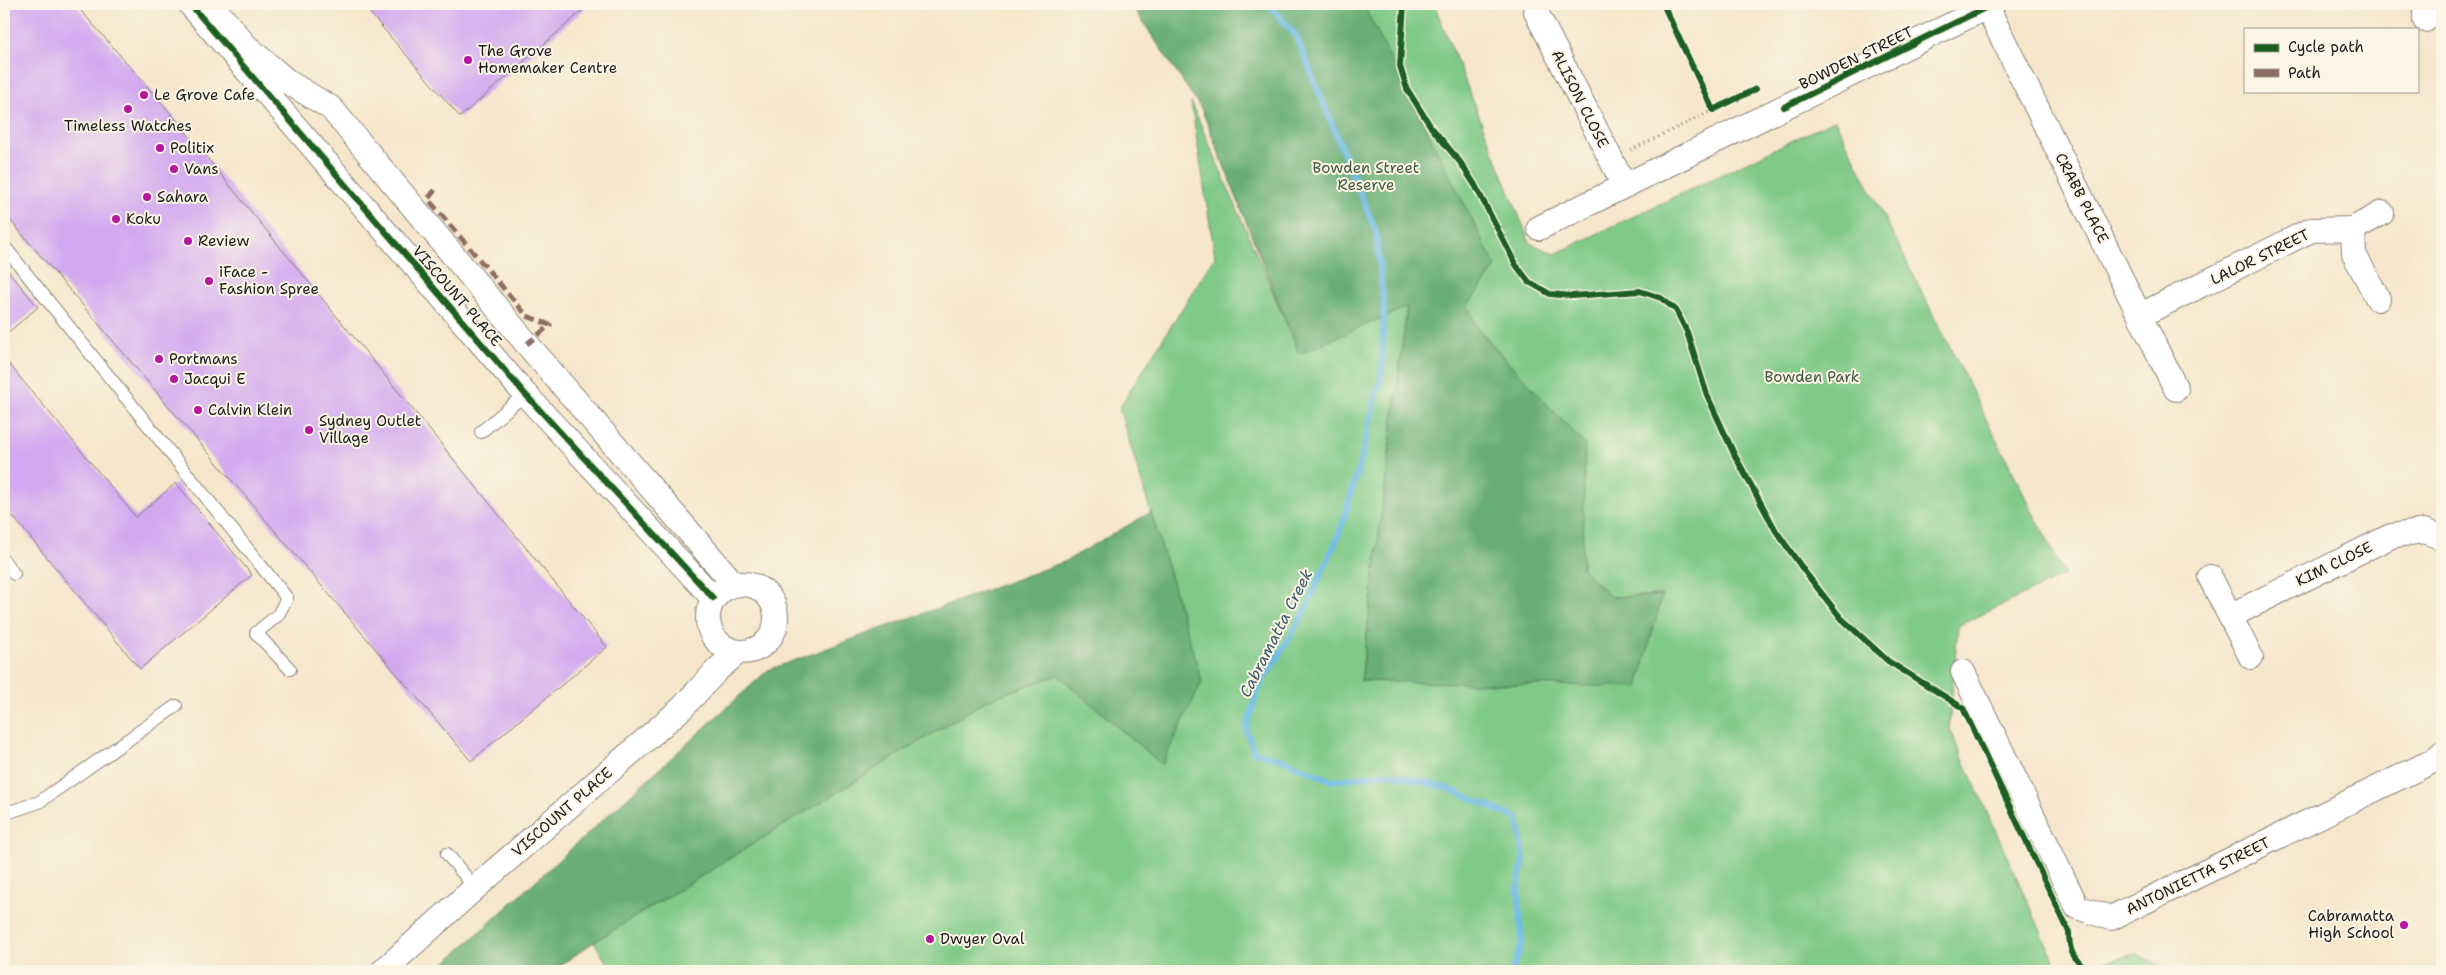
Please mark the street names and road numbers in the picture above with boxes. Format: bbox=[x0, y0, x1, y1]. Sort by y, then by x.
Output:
street label: BOWDEN STREET bbox=[1796, 22, 1916, 94]
street label: ALISON CLOSE bbox=[1547, 47, 1613, 151]
street label: CRABB PLACE bbox=[2051, 149, 2113, 247]
street label: LALOR STREET bbox=[2207, 224, 2313, 290]
street label: VISCOUNT PLACE bbox=[408, 241, 506, 351]
street label: KIM CLOSE bbox=[2292, 537, 2376, 591]
street label: VISCOUNT PLACE bbox=[507, 763, 617, 861]
street label: ANTONIETTA STREET bbox=[2123, 832, 2273, 920]

